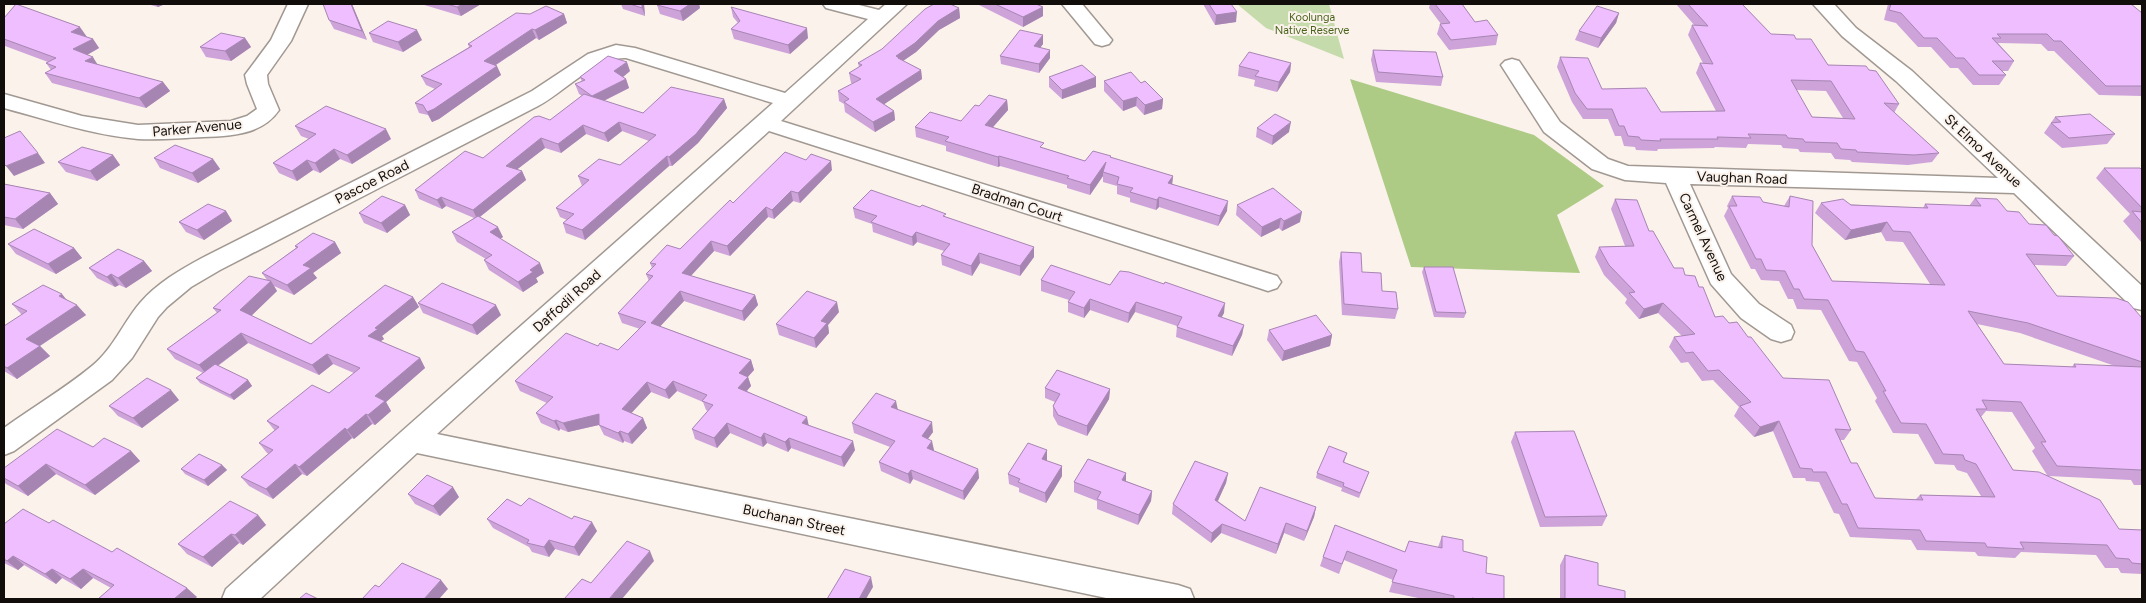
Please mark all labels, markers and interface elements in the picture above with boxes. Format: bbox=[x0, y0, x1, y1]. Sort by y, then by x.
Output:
park label: Koolunga Native Reserve bbox=[1275, 11, 1349, 37]
street label: St Elmo Avenue bbox=[1941, 111, 2025, 191]
street label: Parker Avenue bbox=[152, 116, 243, 140]
street label: Pascoe Road bbox=[332, 156, 412, 208]
street label: Vaughan Road bbox=[1696, 168, 1788, 188]
street label: Bradman Court bbox=[969, 180, 1065, 226]
street label: Carmel Avenue bbox=[1675, 190, 1731, 284]
street label: Daffodil Road bbox=[530, 266, 604, 336]
street label: Buchanan Street bbox=[741, 501, 847, 539]

